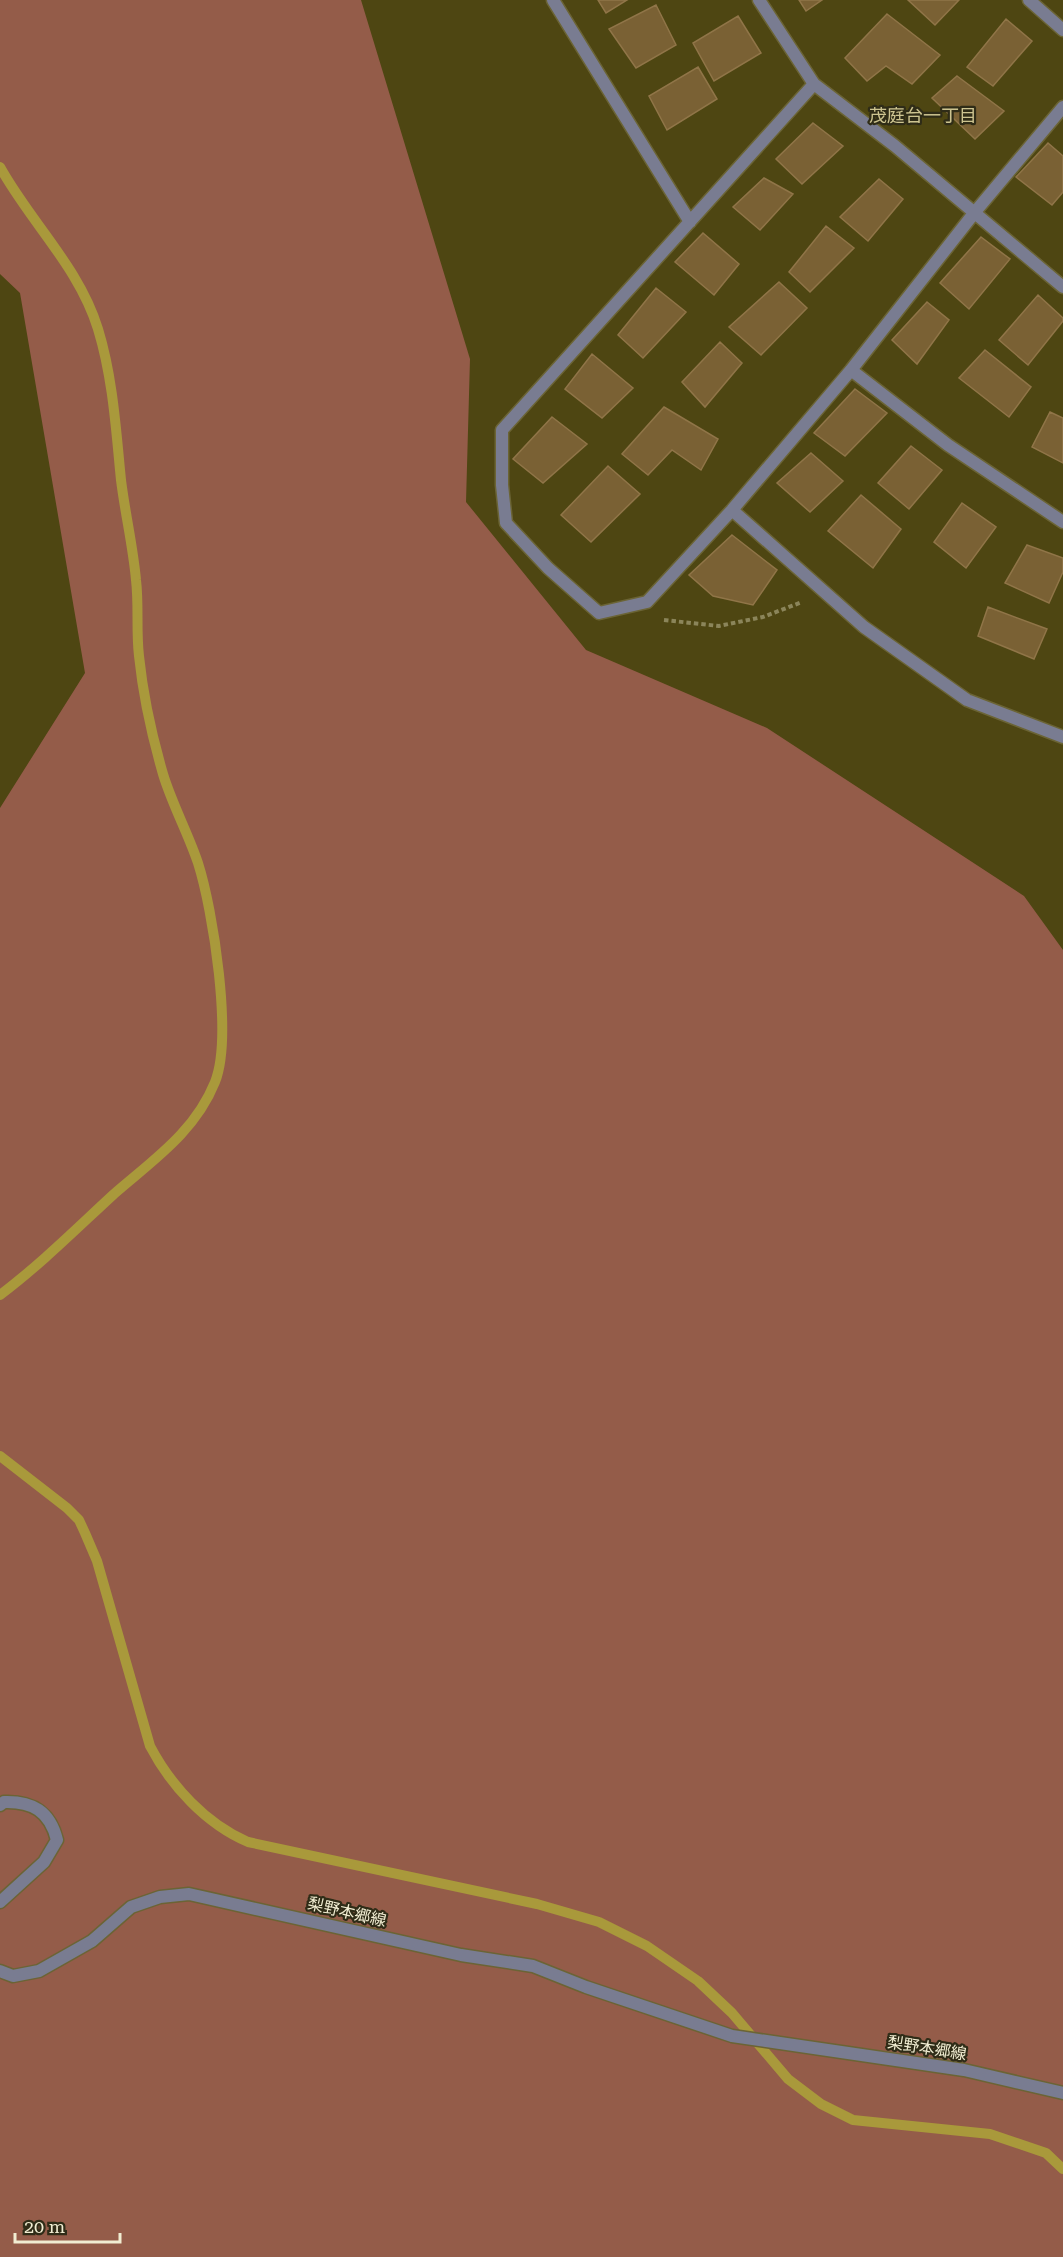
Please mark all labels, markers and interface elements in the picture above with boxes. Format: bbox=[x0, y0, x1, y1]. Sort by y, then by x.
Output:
district label: 茂庭台一丁目 bbox=[869, 105, 977, 126]
street label: 梨野本郷線 bbox=[306, 1894, 388, 1930]
street label: 梨野本郷線 bbox=[886, 2032, 968, 2064]
scale bar bbox=[15, 2206, 120, 2244]
text: 20 m bbox=[24, 2216, 65, 2237]

